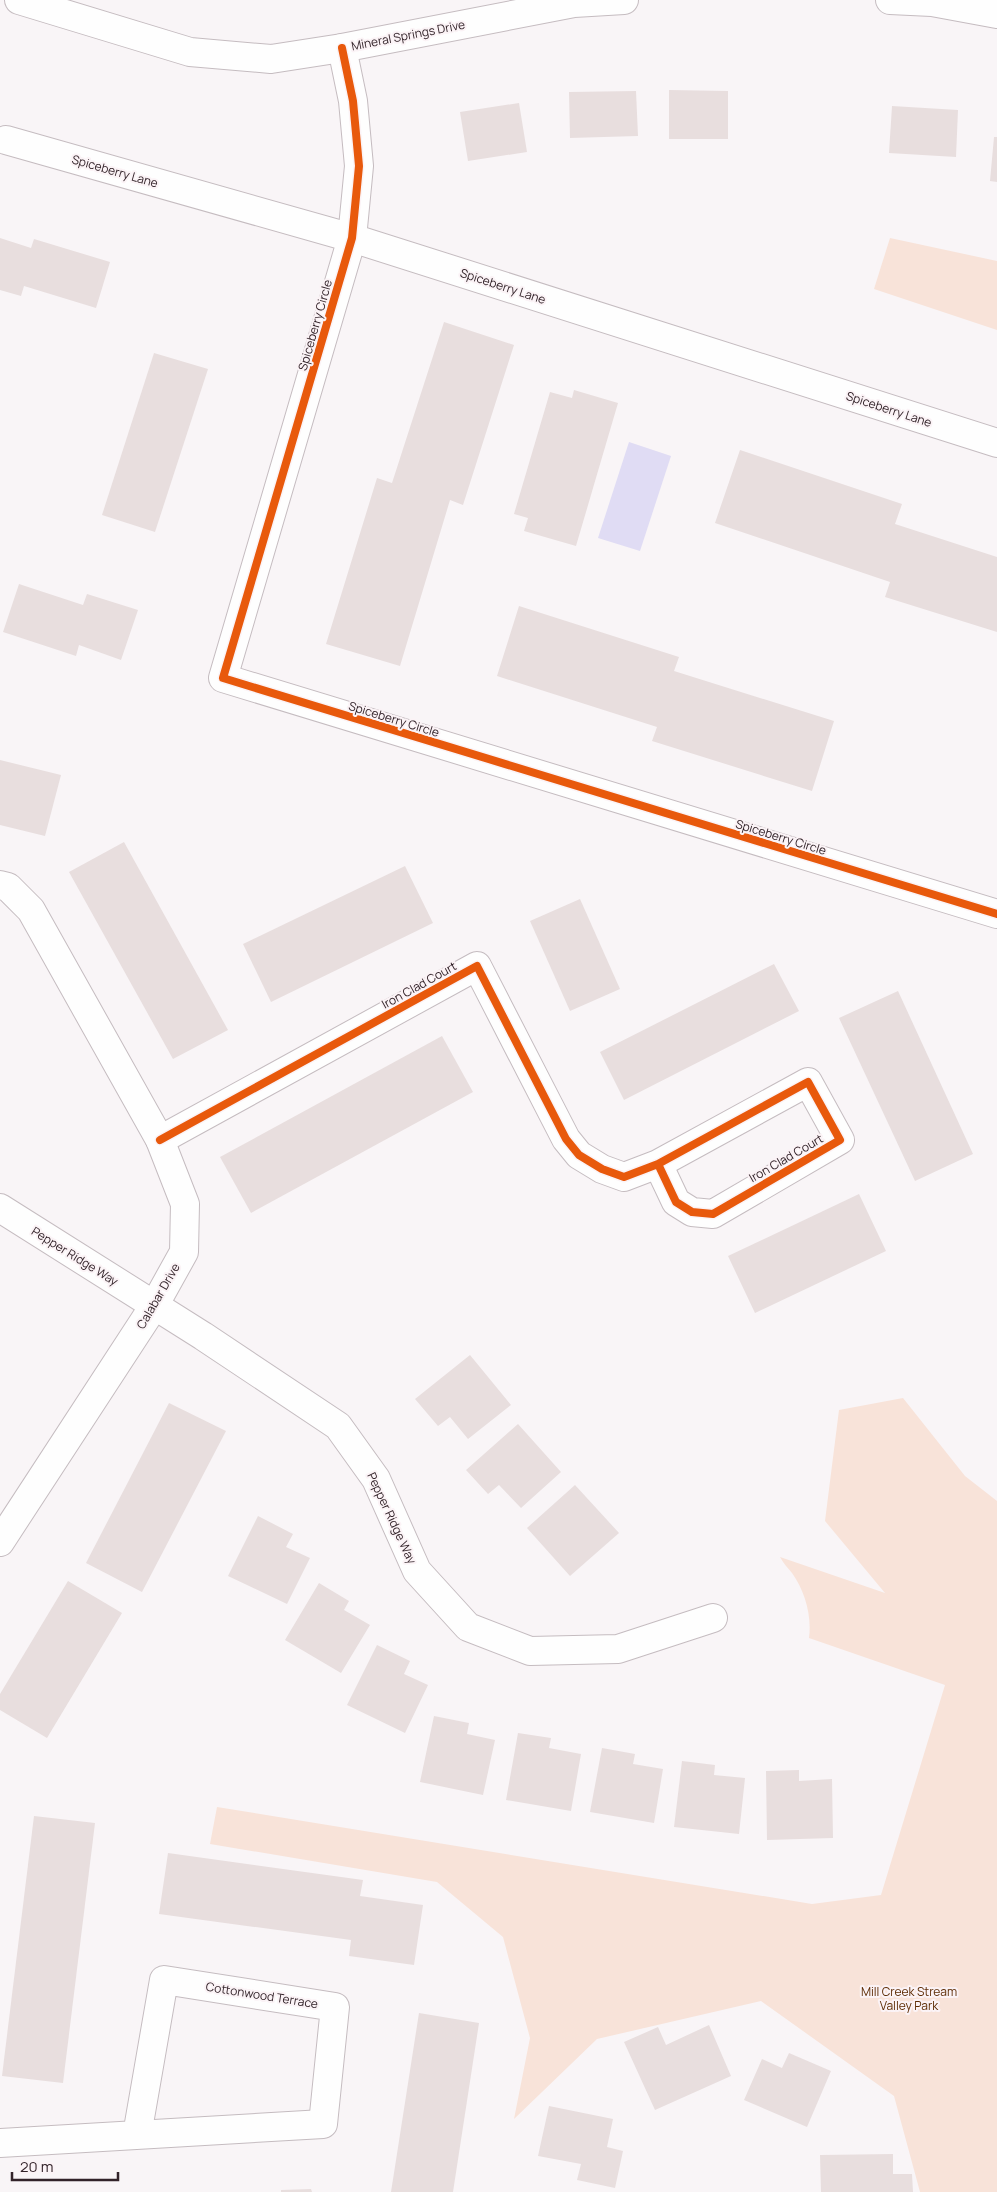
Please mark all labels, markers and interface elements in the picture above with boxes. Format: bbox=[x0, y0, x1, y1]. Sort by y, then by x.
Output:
street label: Mineral Springs Drive bbox=[350, 16, 466, 54]
street label: Spiceberry Lane bbox=[70, 151, 160, 191]
street label: Spiceberry Lane bbox=[458, 264, 548, 308]
street label: Spiceberry Circle bbox=[294, 277, 336, 373]
street label: Spiceberry Lane bbox=[844, 387, 934, 431]
street label: Spiceberry Circle bbox=[347, 697, 441, 741]
street label: Spiceberry Circle bbox=[734, 815, 828, 859]
street label: Iron Clad Court bbox=[379, 957, 460, 1013]
street label: Iron Clad Court bbox=[746, 1130, 826, 1186]
street label: Pepper Ridge Way bbox=[28, 1222, 122, 1290]
street label: Calabar Drive bbox=[132, 1260, 184, 1332]
street label: Pepper Ridge Way bbox=[363, 1469, 421, 1567]
street label: Cottonwood Terrace bbox=[205, 1978, 319, 2012]
park label: Mill Creek Stream Valley Park bbox=[861, 1983, 957, 2014]
scale bar bbox=[12, 2150, 119, 2182]
text: 20 m bbox=[20, 2156, 53, 2177]

